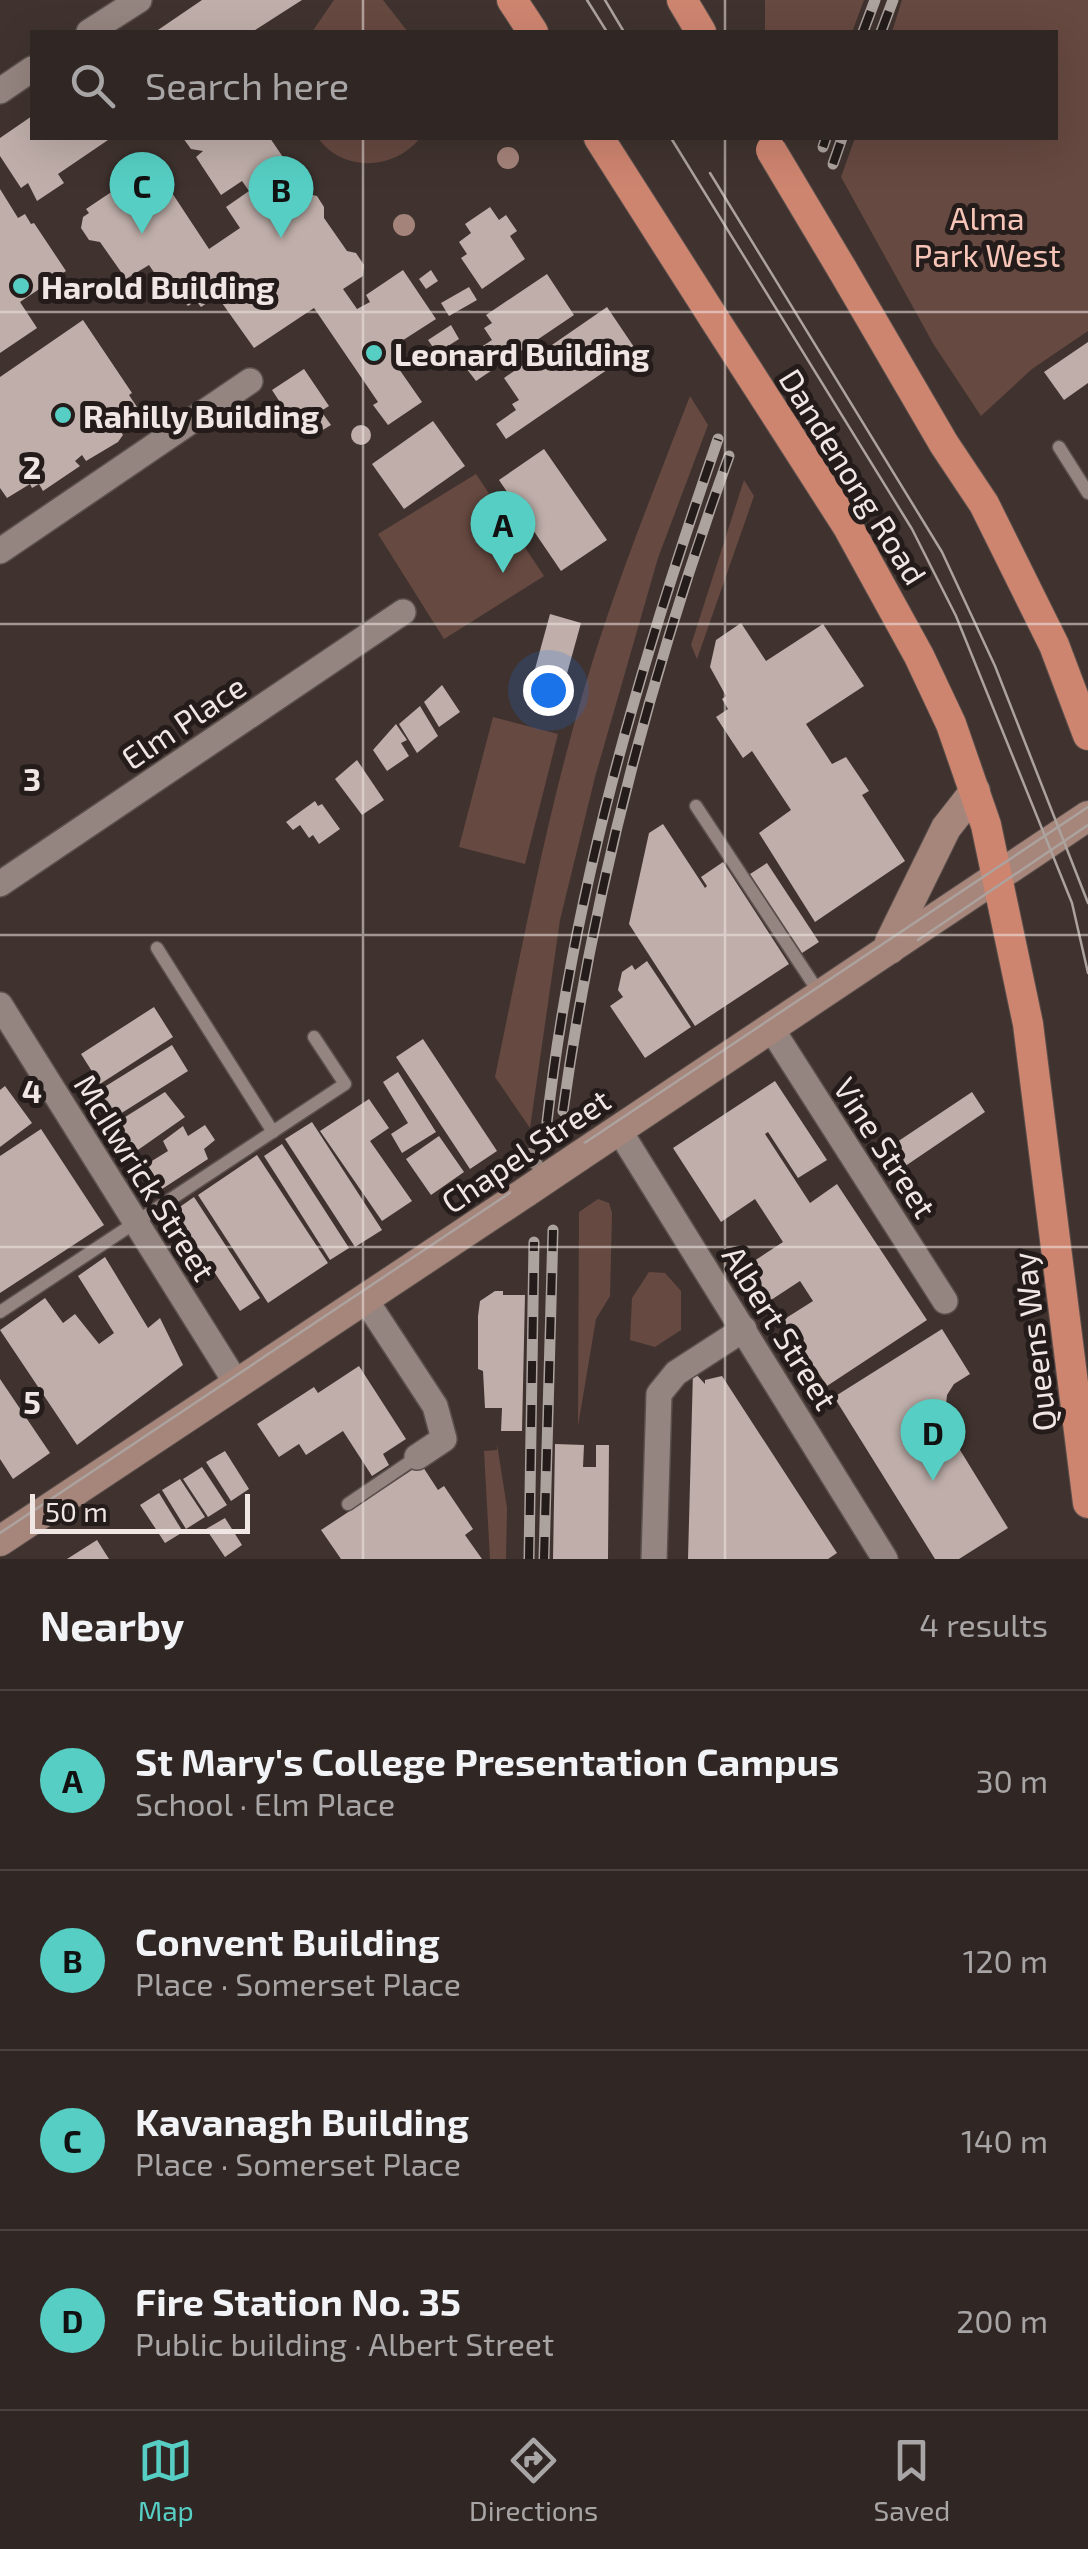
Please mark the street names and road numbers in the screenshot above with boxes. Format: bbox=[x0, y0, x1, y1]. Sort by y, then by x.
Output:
street label: Dandenong Road bbox=[772, 361, 936, 591]
street label: Elm Place bbox=[114, 666, 252, 776]
street label: McIlwrick Street bbox=[67, 1067, 225, 1287]
street label: Vine Street bbox=[827, 1070, 945, 1224]
street label: Chapel Street bbox=[434, 1080, 616, 1220]
street label: Albert Street bbox=[716, 1238, 846, 1416]
street label: Queens Way bbox=[1003, 1250, 1064, 1434]

